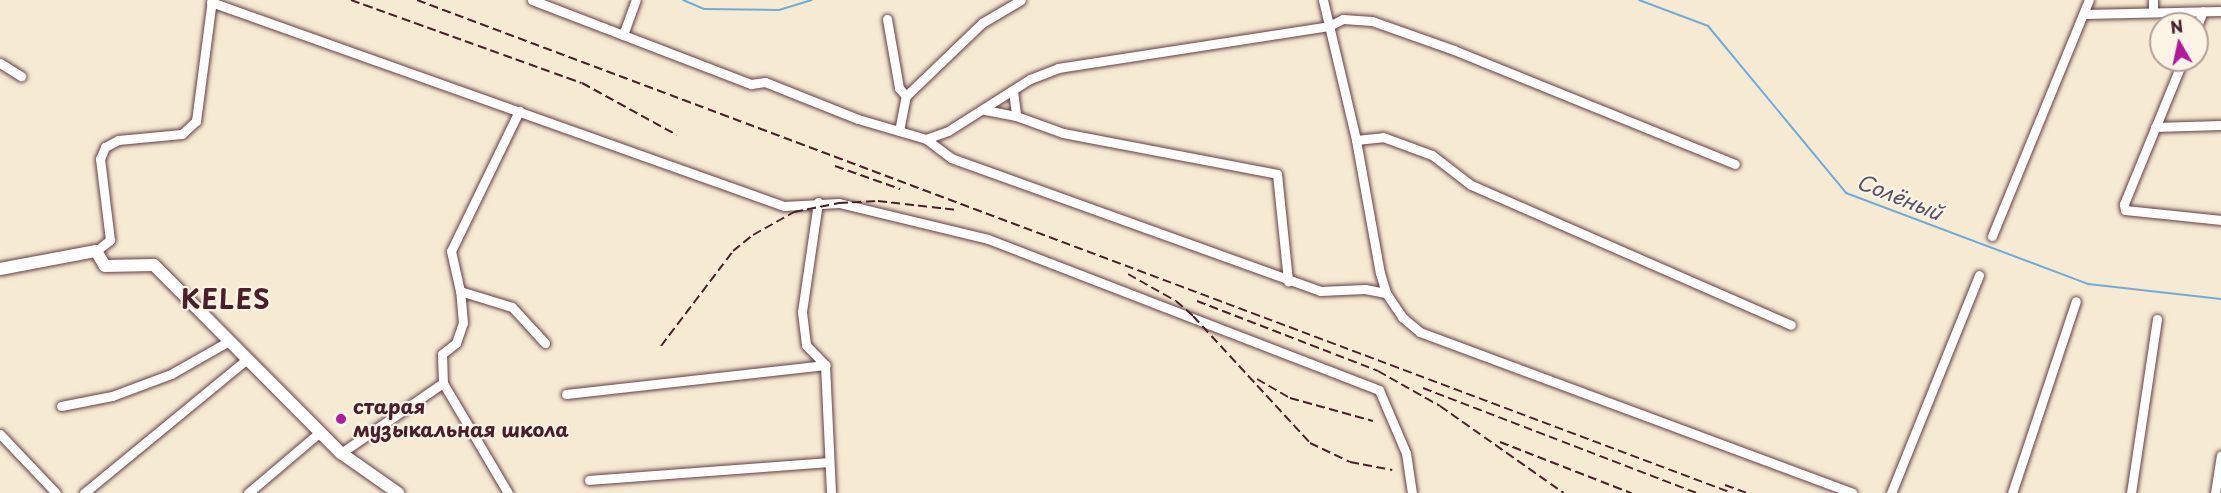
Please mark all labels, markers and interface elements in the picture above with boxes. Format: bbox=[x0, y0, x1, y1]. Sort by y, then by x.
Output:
north arrow bbox=[2149, 12, 2209, 72]
text: N bbox=[2168, 13, 2185, 39]
water label: Солёный bbox=[1854, 168, 1946, 224]
district label: KELES bbox=[180, 283, 272, 315]
place label: старая музыкальная школа bbox=[353, 395, 569, 442]
marker: старая музыкальная школа bbox=[334, 412, 348, 426]

